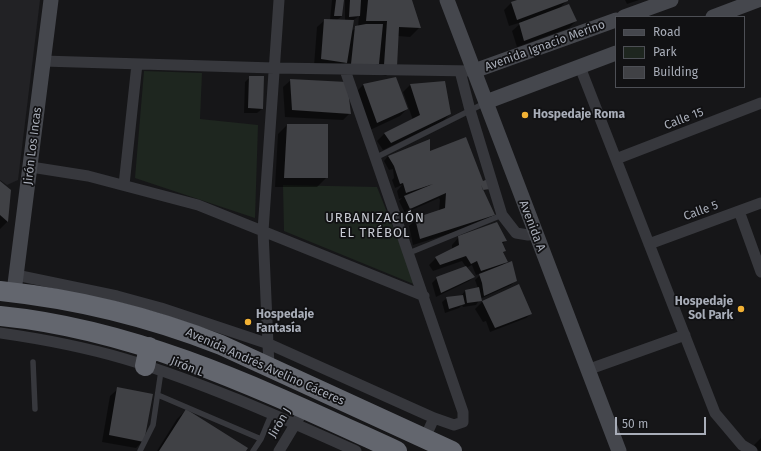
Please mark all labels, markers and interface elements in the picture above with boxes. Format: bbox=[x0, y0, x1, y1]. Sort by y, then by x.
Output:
legend bbox=[615, 16, 745, 88]
street label: Avenida Ignacio Merino bbox=[483, 17, 607, 75]
text: Road bbox=[653, 25, 681, 39]
text: Park bbox=[653, 45, 677, 59]
text: Building bbox=[653, 65, 698, 79]
street label: Calle 15 bbox=[662, 105, 706, 133]
street label: Jirón Los Incas bbox=[21, 106, 45, 186]
place label: Hospedaje Roma bbox=[533, 108, 625, 122]
marker: Hospedaje Roma bbox=[520, 110, 530, 120]
street label: Avenida A bbox=[516, 198, 548, 254]
street label: Calle 5 bbox=[682, 198, 720, 224]
district label: URBANIZACIÓN EL TRÉBOL bbox=[325, 210, 425, 241]
place label: Hospedaje Sol Park bbox=[675, 295, 733, 323]
marker: Hospedaje Sol Park bbox=[736, 304, 746, 314]
place label: Hospedaje Fantasía bbox=[256, 308, 314, 336]
marker: Hospedaje Fantasía bbox=[243, 317, 253, 327]
street label: Avenida Andrés Avelino Cáceres bbox=[183, 325, 347, 409]
street label: Jirón L bbox=[168, 354, 206, 380]
street label: Jirón J bbox=[266, 405, 294, 441]
scale bar bbox=[617, 409, 708, 435]
text: 50 m bbox=[622, 417, 648, 431]

